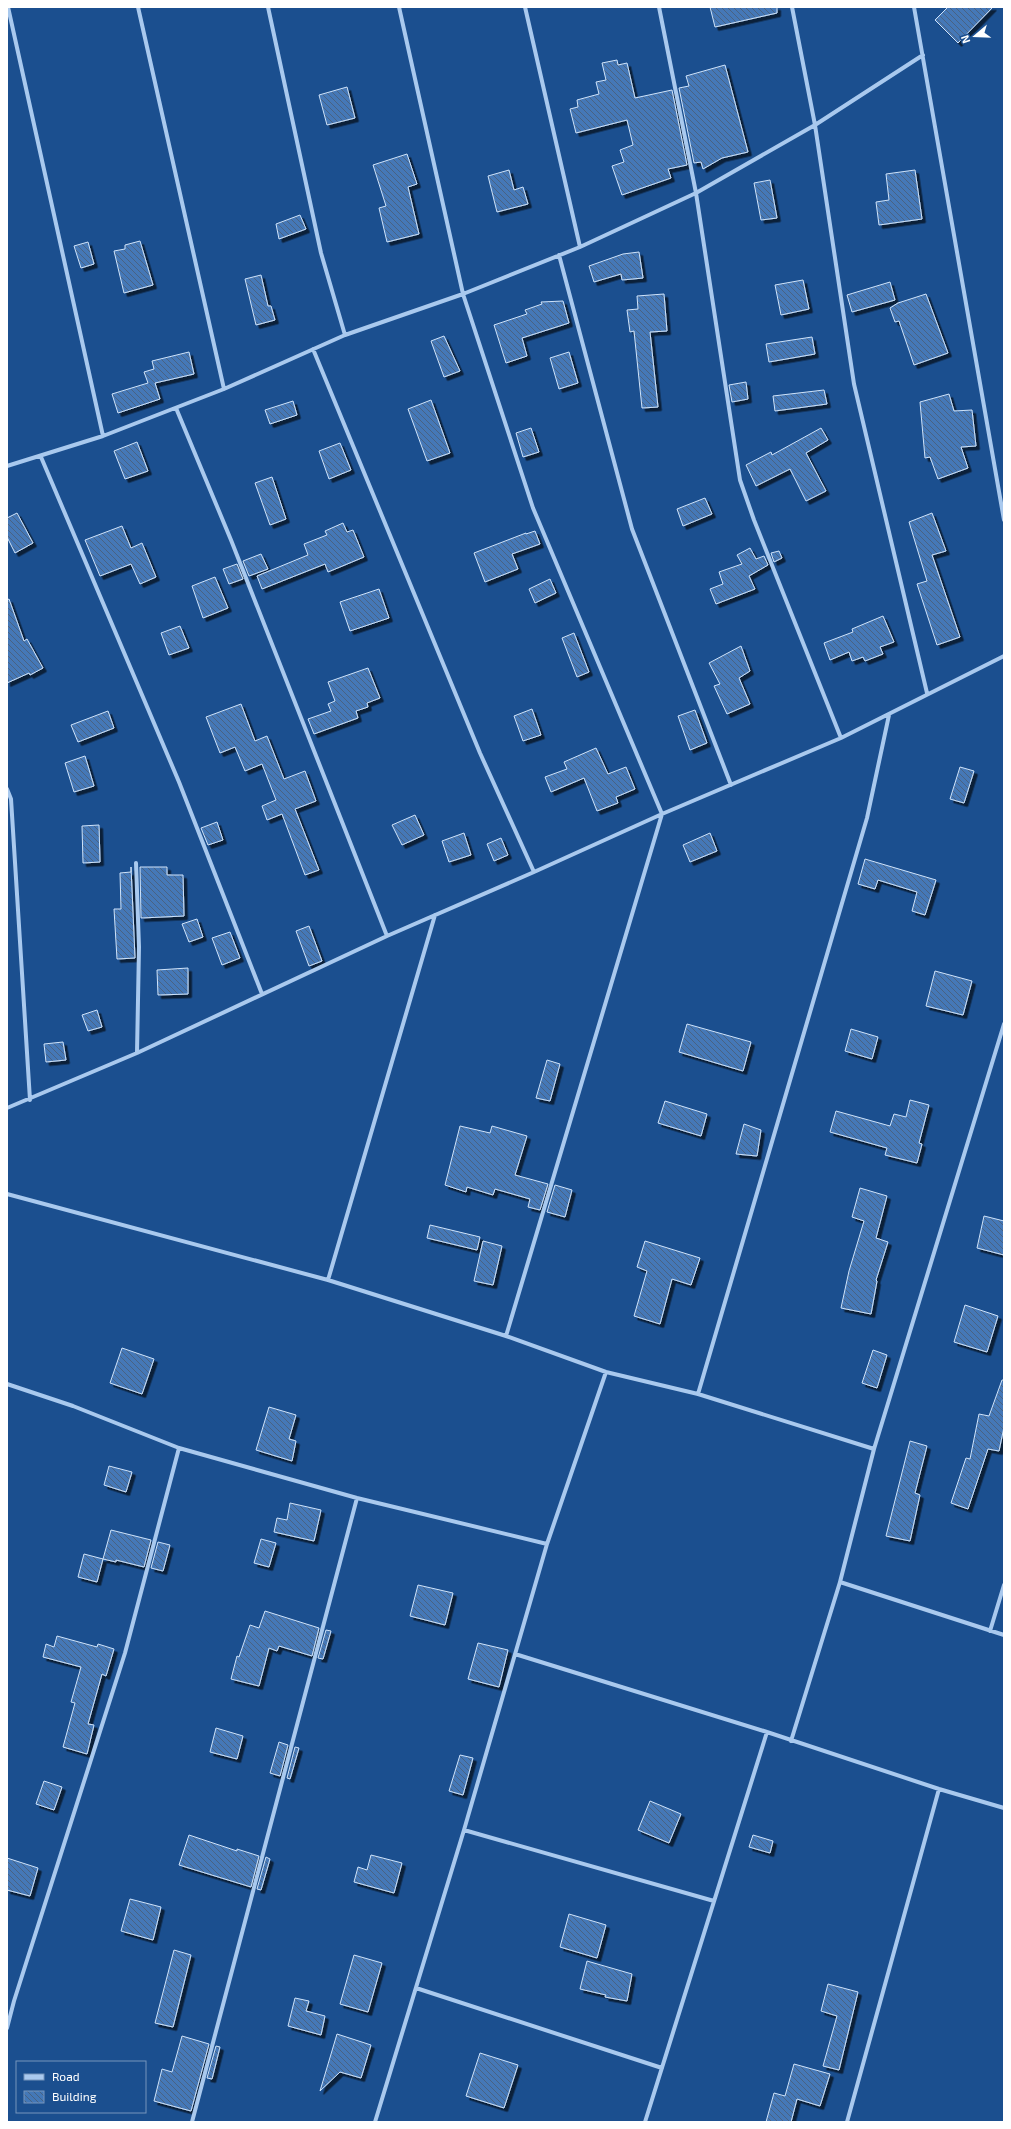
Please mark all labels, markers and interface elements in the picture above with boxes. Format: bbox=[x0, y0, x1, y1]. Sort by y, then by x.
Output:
north arrow bbox=[955, 16, 995, 56]
text: N bbox=[958, 33, 973, 45]
legend bbox=[16, 2061, 146, 2113]
text: Road bbox=[52, 2069, 80, 2083]
text: Building bbox=[52, 2089, 97, 2103]

